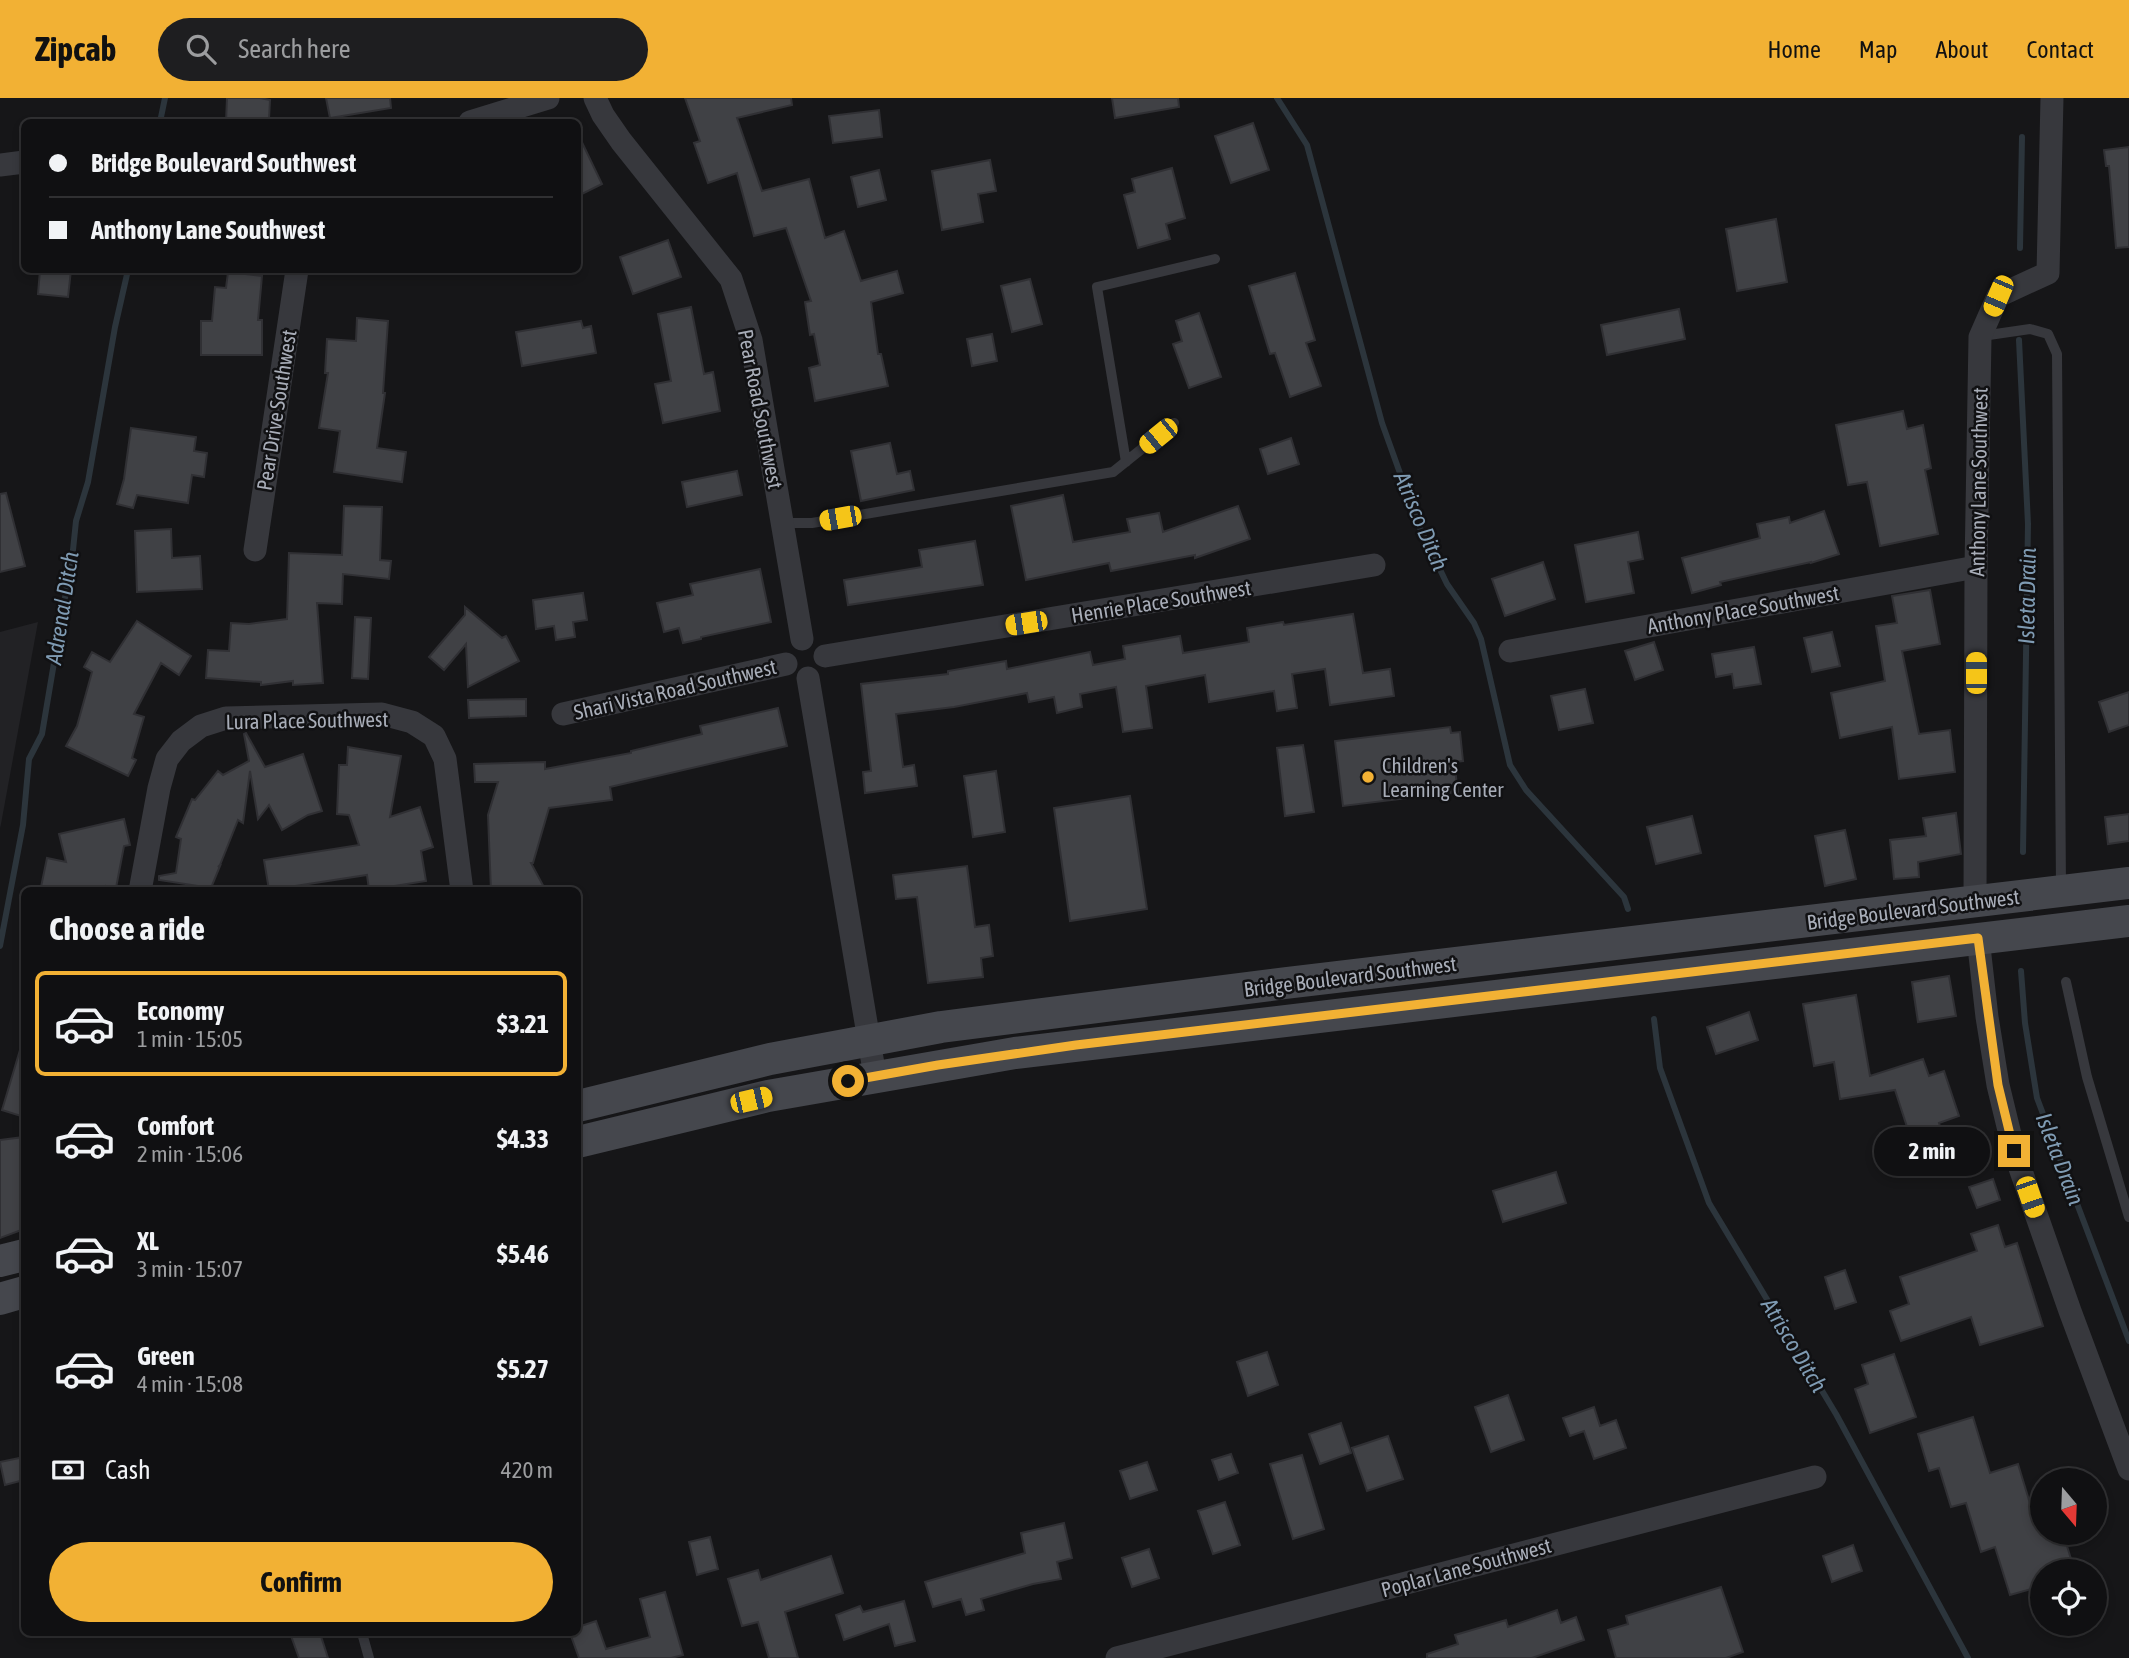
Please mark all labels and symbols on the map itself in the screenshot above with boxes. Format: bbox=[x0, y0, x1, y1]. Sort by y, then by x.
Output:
car bbox=[1981, 273, 2016, 319]
street label: Pear Road Southwest bbox=[734, 327, 788, 491]
street label: Pear Drive Southwest bbox=[251, 328, 301, 492]
street label: Anthony Lane Southwest bbox=[1964, 387, 1992, 577]
car bbox=[1136, 415, 1181, 457]
water label: Atrisco Ditch bbox=[1388, 467, 1453, 574]
car bbox=[818, 504, 863, 532]
water label: Isleta Drain bbox=[2013, 548, 2041, 644]
water label: Adrenal Ditch bbox=[40, 550, 84, 667]
street label: Henrie Place Southwest bbox=[1069, 575, 1253, 627]
street label: Anthony Place Southwest bbox=[1645, 580, 1841, 638]
car bbox=[1004, 609, 1049, 637]
car bbox=[1966, 652, 1987, 694]
street label: Shari Vista Road Southwest bbox=[571, 654, 779, 724]
street label: Lura Place Southwest bbox=[225, 707, 389, 733]
place label: Children's Learning Center bbox=[1382, 753, 1504, 801]
marker: Children's Learning Center bbox=[1360, 769, 1376, 785]
street label: Bridge Boulevard Southwest bbox=[1805, 884, 2021, 934]
street label: Bridge Boulevard Southwest bbox=[1242, 951, 1458, 1001]
route start bbox=[832, 1065, 864, 1097]
car bbox=[729, 1085, 774, 1115]
water label: Isleta Drain bbox=[2031, 1109, 2089, 1209]
callout: 2 min bbox=[1874, 1126, 1990, 1176]
route end bbox=[1998, 1135, 2030, 1167]
car bbox=[2014, 1174, 2047, 1220]
water label: Atrisco Ditch bbox=[1755, 1293, 1832, 1397]
north arrow bbox=[2030, 1468, 2107, 1545]
street label: Poplar Lane Southwest bbox=[1378, 1533, 1554, 1601]

